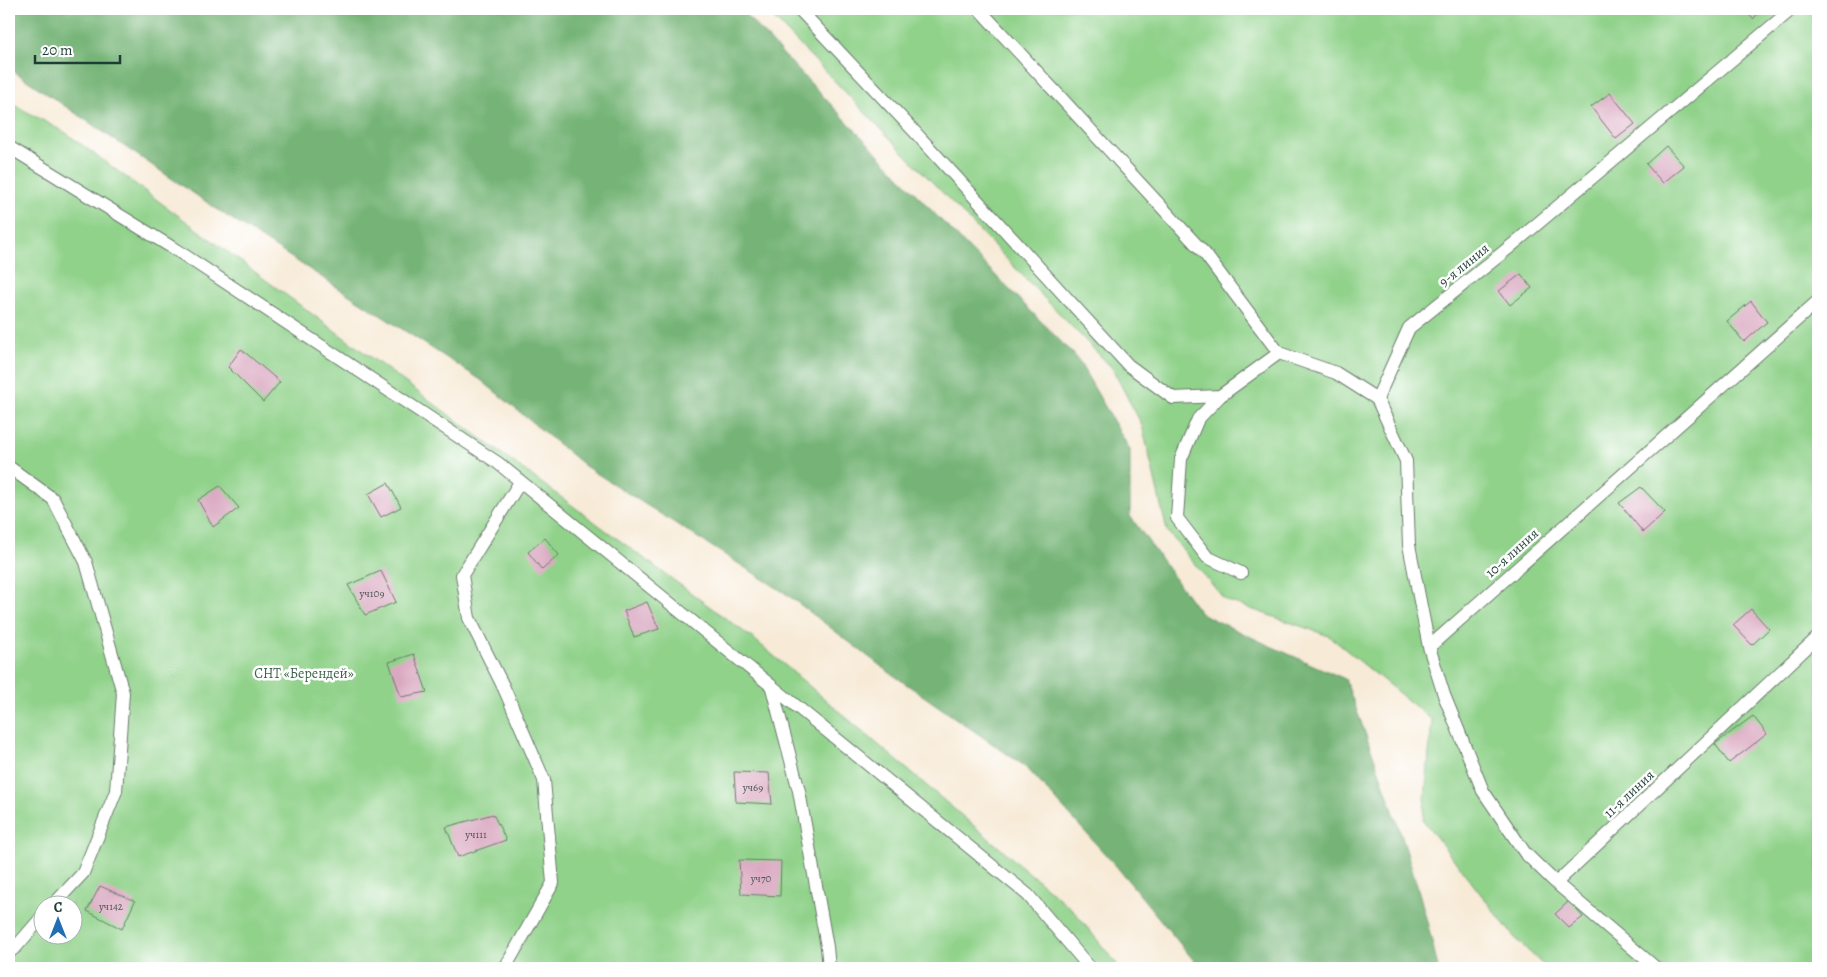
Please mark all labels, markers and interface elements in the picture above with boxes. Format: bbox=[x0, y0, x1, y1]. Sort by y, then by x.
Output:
scale bar bbox=[35, 32, 120, 64]
text: 20 m bbox=[42, 40, 73, 60]
street label: 9-я линия bbox=[1435, 239, 1493, 291]
street label: 10-я линия bbox=[1481, 524, 1543, 582]
house number: уч109 bbox=[359, 586, 384, 601]
park label: СНТ «Берендей» bbox=[254, 664, 354, 683]
street label: 11-я линия bbox=[1600, 766, 1658, 822]
house number: уч69 bbox=[742, 780, 763, 795]
house number: уч111 bbox=[464, 827, 487, 842]
house number: уч70 bbox=[750, 871, 771, 886]
north arrow bbox=[32, 894, 82, 944]
text: С bbox=[54, 898, 63, 917]
house number: уч142 bbox=[98, 899, 123, 914]

